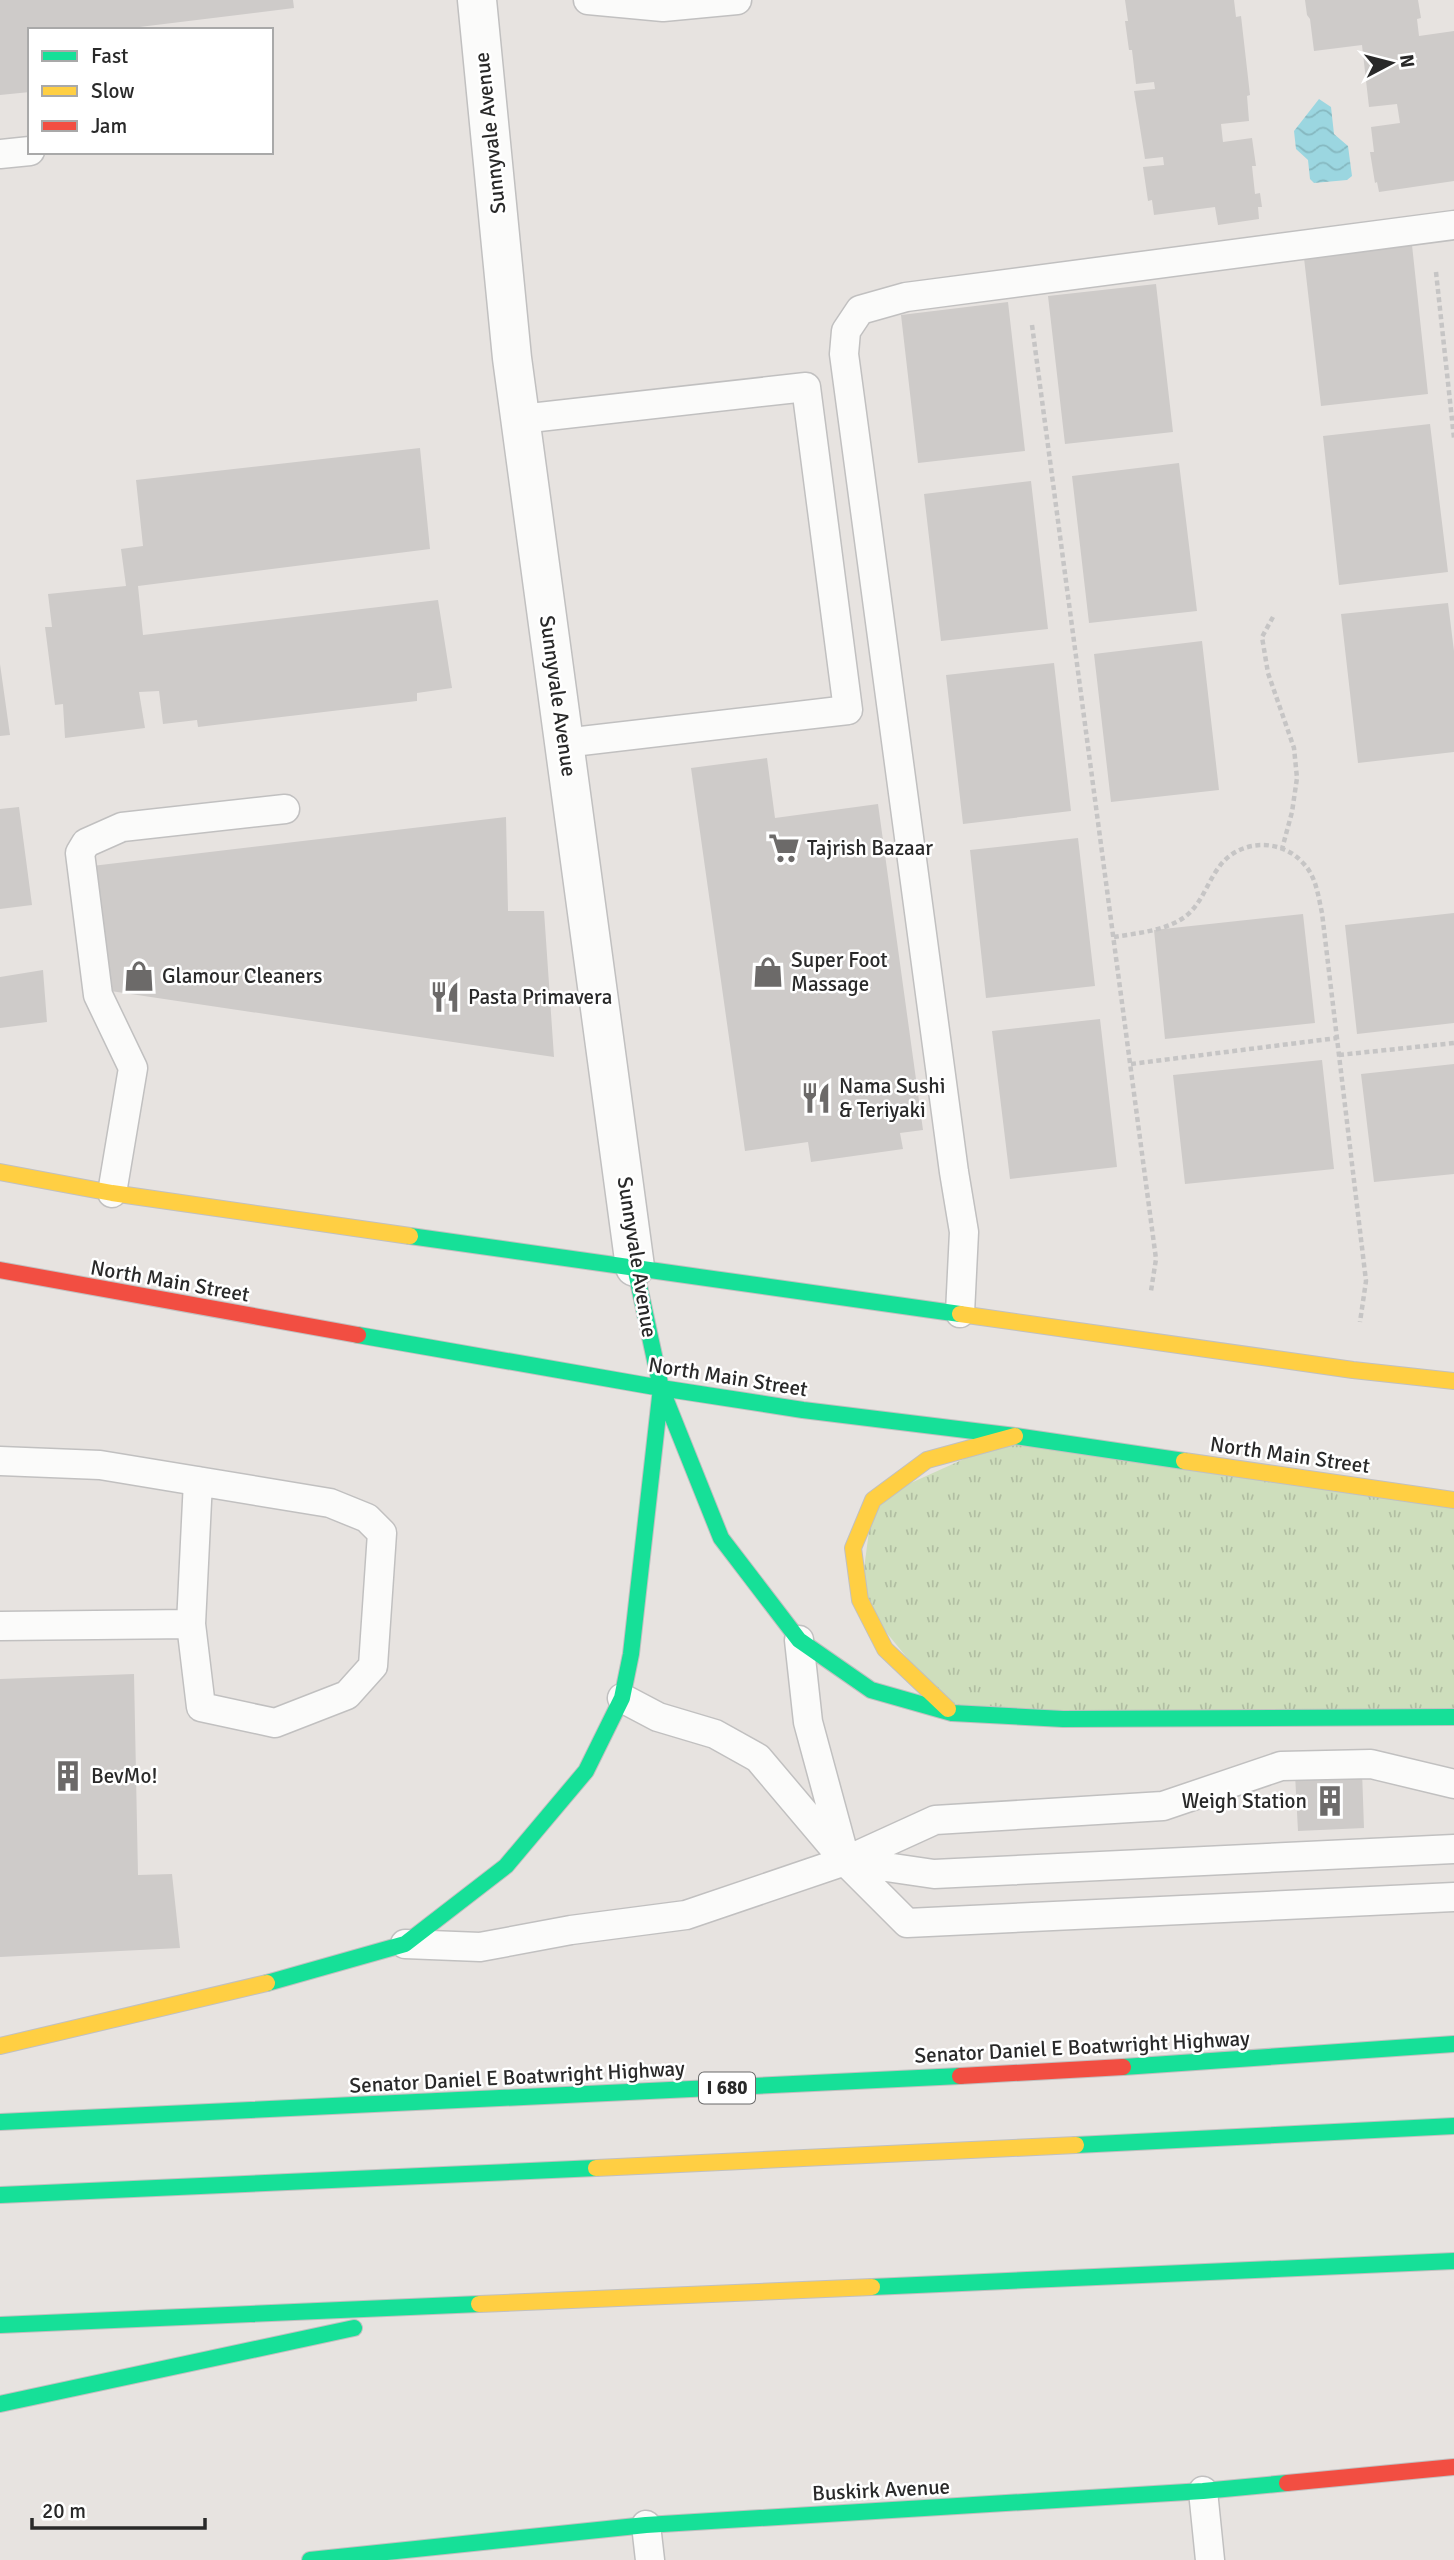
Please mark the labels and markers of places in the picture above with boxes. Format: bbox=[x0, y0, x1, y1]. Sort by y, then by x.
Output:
supermarket icon: Tajrish Bazaar bbox=[767, 831, 801, 865]
place label: Tajrish Bazaar bbox=[807, 835, 933, 861]
place label: Super Foot Massage bbox=[791, 947, 888, 997]
shop icon: Super Foot Massage bbox=[751, 955, 785, 989]
shop icon: Glamour Cleaners bbox=[122, 959, 156, 993]
place label: Glamour Cleaners bbox=[162, 963, 323, 989]
restaurant icon: Pasta Primavera bbox=[428, 980, 462, 1014]
place label: Pasta Primavera bbox=[468, 984, 612, 1010]
place label: Nama Sushi & Teriyaki bbox=[839, 1073, 945, 1123]
restaurant icon: Nama Sushi & Teriyaki bbox=[799, 1081, 833, 1115]
building icon: BevMo! bbox=[51, 1759, 85, 1793]
place label: BevMo! bbox=[91, 1763, 157, 1789]
building icon: Weigh Station bbox=[1313, 1784, 1347, 1818]
place label: Weigh Station bbox=[1182, 1788, 1307, 1814]

